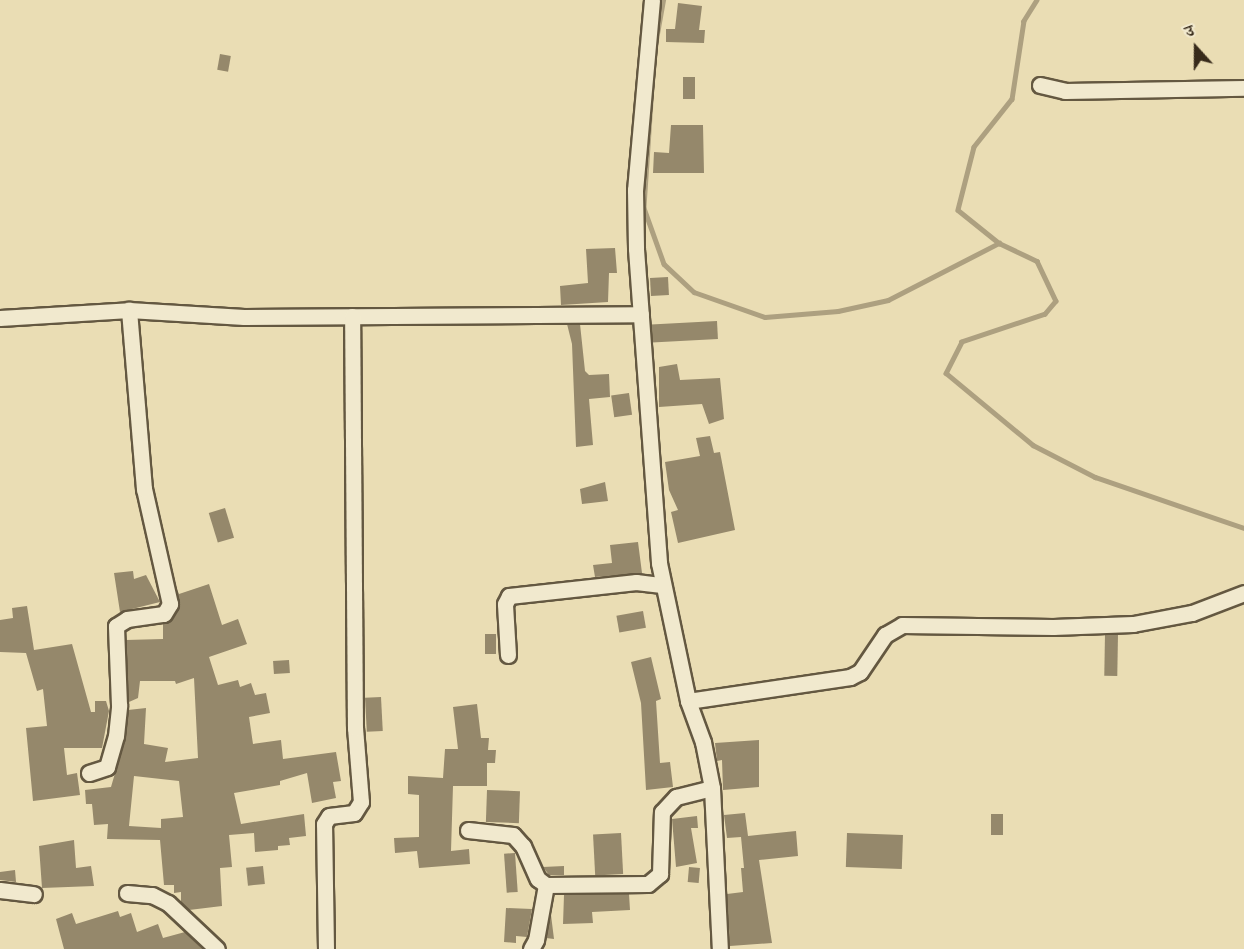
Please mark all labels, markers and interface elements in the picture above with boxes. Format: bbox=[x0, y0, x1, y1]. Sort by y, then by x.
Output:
north arrow bbox=[1166, 18, 1226, 78]
text: उ bbox=[1182, 20, 1197, 42]

